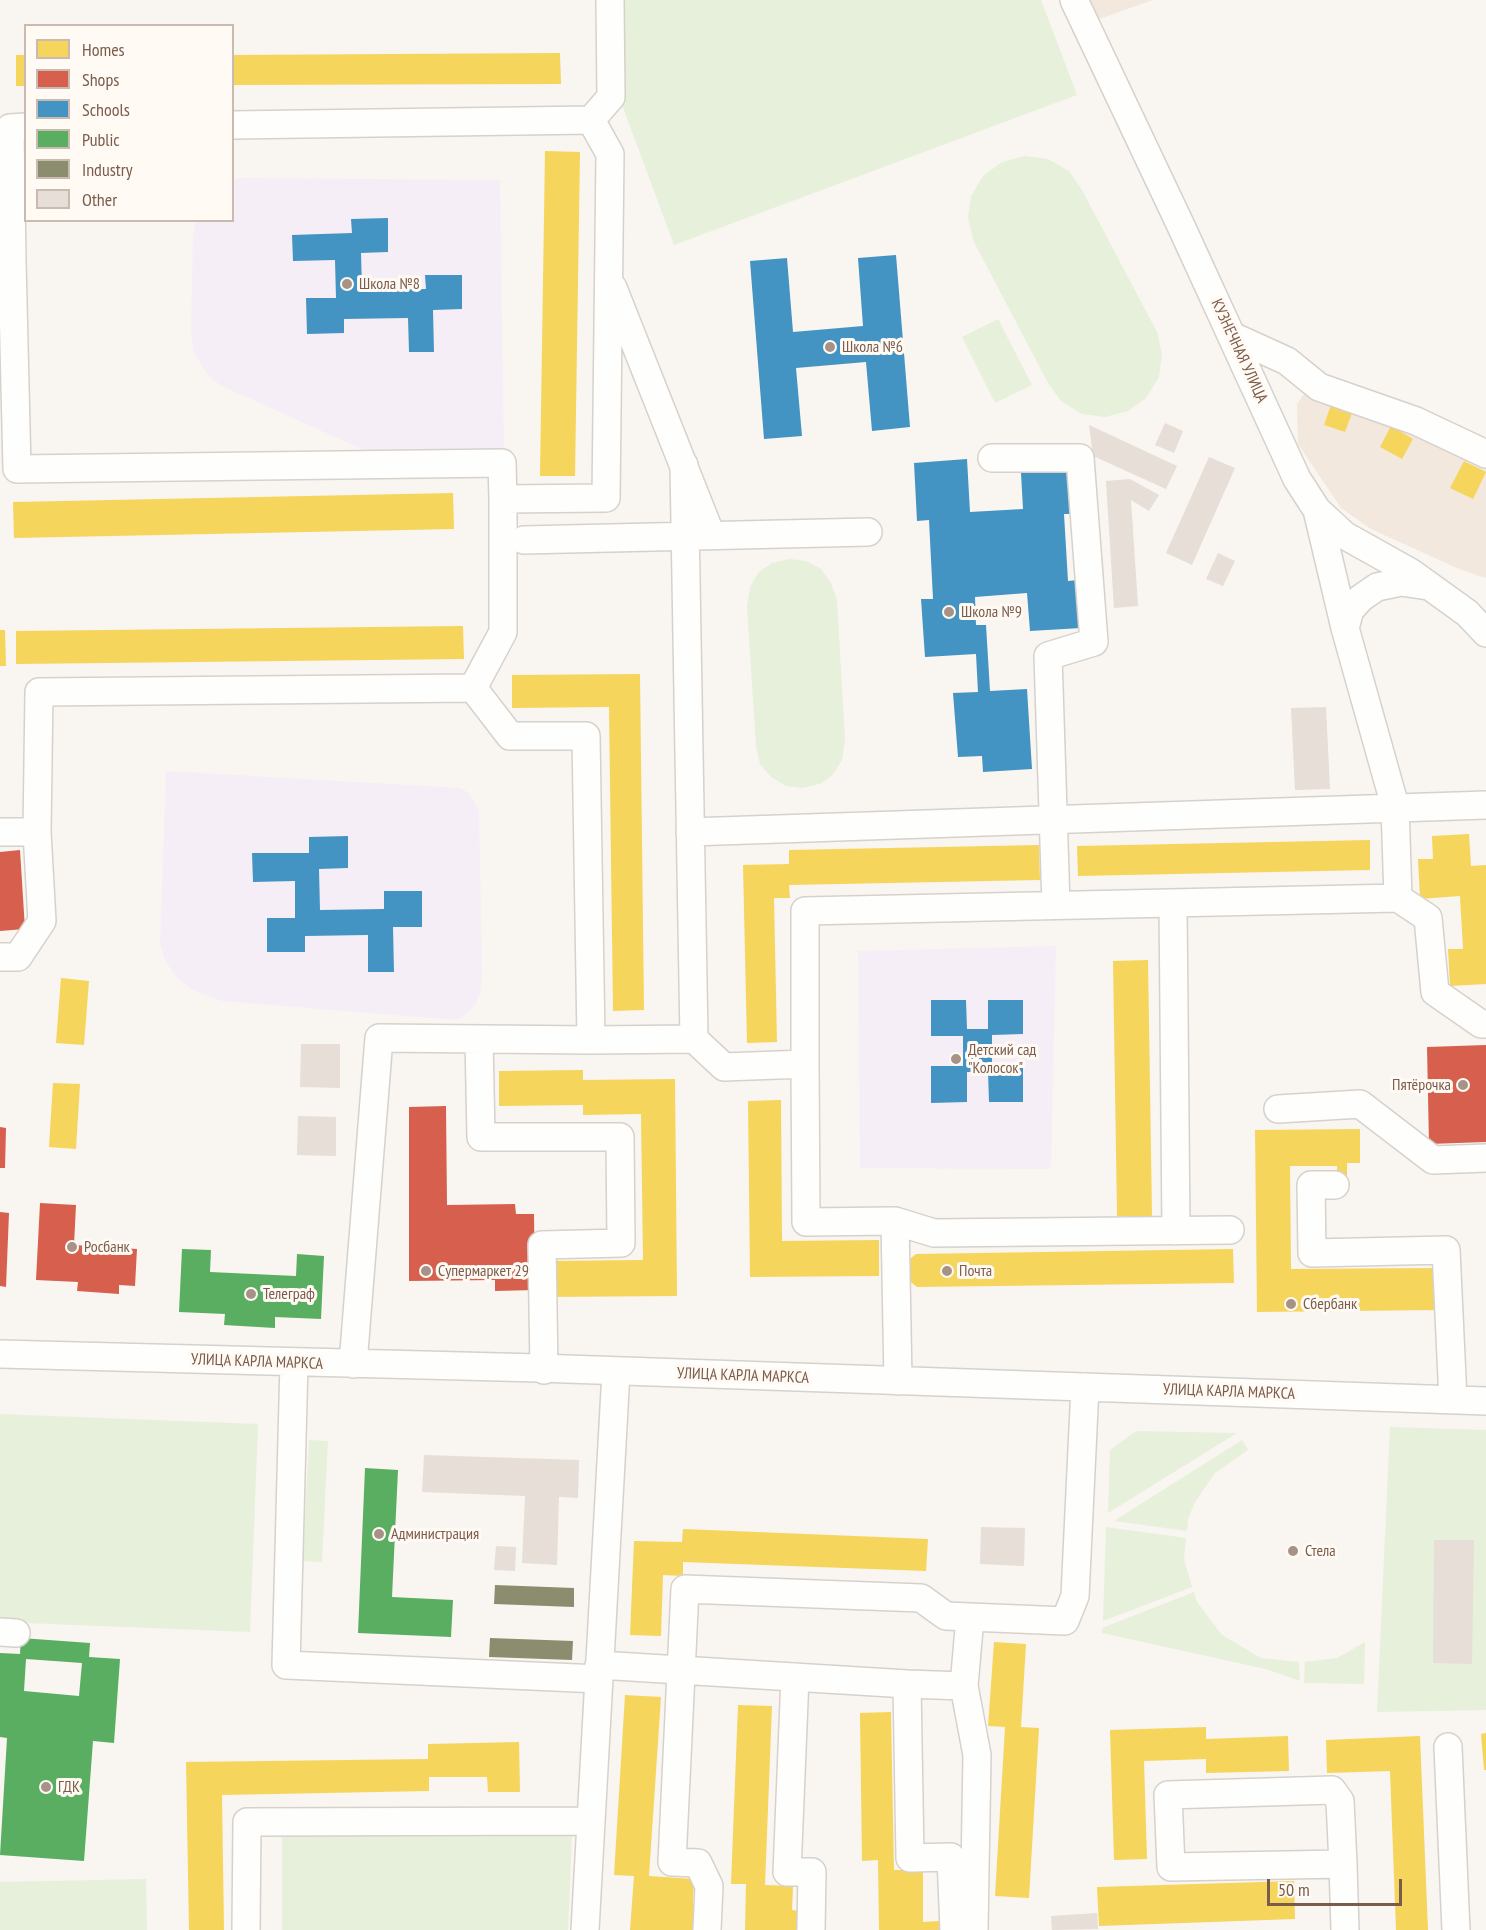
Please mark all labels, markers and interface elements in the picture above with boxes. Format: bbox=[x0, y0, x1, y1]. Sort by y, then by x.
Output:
legend bbox=[24, 24, 234, 222]
text: Homes bbox=[82, 38, 125, 61]
text: Shops bbox=[82, 68, 119, 91]
text: Schools bbox=[82, 98, 130, 121]
text: Public bbox=[82, 128, 120, 151]
text: Industry bbox=[82, 158, 132, 181]
text: Other bbox=[82, 188, 117, 211]
place label: Школа №8 bbox=[359, 274, 420, 294]
marker: Школа №8 bbox=[340, 277, 354, 291]
street label: КУЗНЕЧНАЯ УЛИЦА bbox=[1207, 296, 1271, 406]
place label: Школа №6 bbox=[842, 337, 903, 357]
marker: Школа №6 bbox=[823, 340, 837, 354]
place label: Школа №9 bbox=[961, 602, 1022, 622]
marker: Школа №9 bbox=[942, 605, 956, 619]
place label: Детский сад "Колосок" bbox=[968, 1040, 1036, 1078]
marker: Детский сад "Колосок" bbox=[949, 1052, 963, 1066]
place label: Пятёрочка bbox=[1392, 1075, 1451, 1095]
marker: Пятёрочка bbox=[1456, 1078, 1470, 1092]
place label: Росбанк bbox=[84, 1237, 130, 1257]
marker: Росбанк bbox=[65, 1240, 79, 1254]
place label: Супермаркет 29 bbox=[438, 1261, 529, 1281]
place label: Почта bbox=[959, 1261, 992, 1281]
marker: Супермаркет 29 bbox=[419, 1264, 433, 1278]
marker: Почта bbox=[940, 1264, 954, 1278]
place label: Телеграф bbox=[263, 1284, 315, 1304]
marker: Телеграф bbox=[244, 1287, 258, 1301]
place label: Сбербанк bbox=[1303, 1294, 1357, 1314]
marker: Сбербанк bbox=[1284, 1297, 1298, 1311]
street label: УЛИЦА КАРЛА МАРКСА bbox=[191, 1350, 323, 1374]
street label: УЛИЦА КАРЛА МАРКСА bbox=[677, 1364, 809, 1388]
street label: УЛИЦА КАРЛА МАРКСА bbox=[1163, 1380, 1295, 1404]
place label: Администрация bbox=[391, 1524, 479, 1544]
marker: Администрация bbox=[372, 1527, 386, 1541]
place label: Стела bbox=[1305, 1541, 1336, 1561]
marker: Стела bbox=[1286, 1544, 1300, 1558]
place label: ГДК bbox=[58, 1777, 80, 1797]
marker: ГДК bbox=[39, 1780, 53, 1794]
scale bar bbox=[1270, 1867, 1405, 1905]
text: 50 m bbox=[1278, 1878, 1310, 1901]

